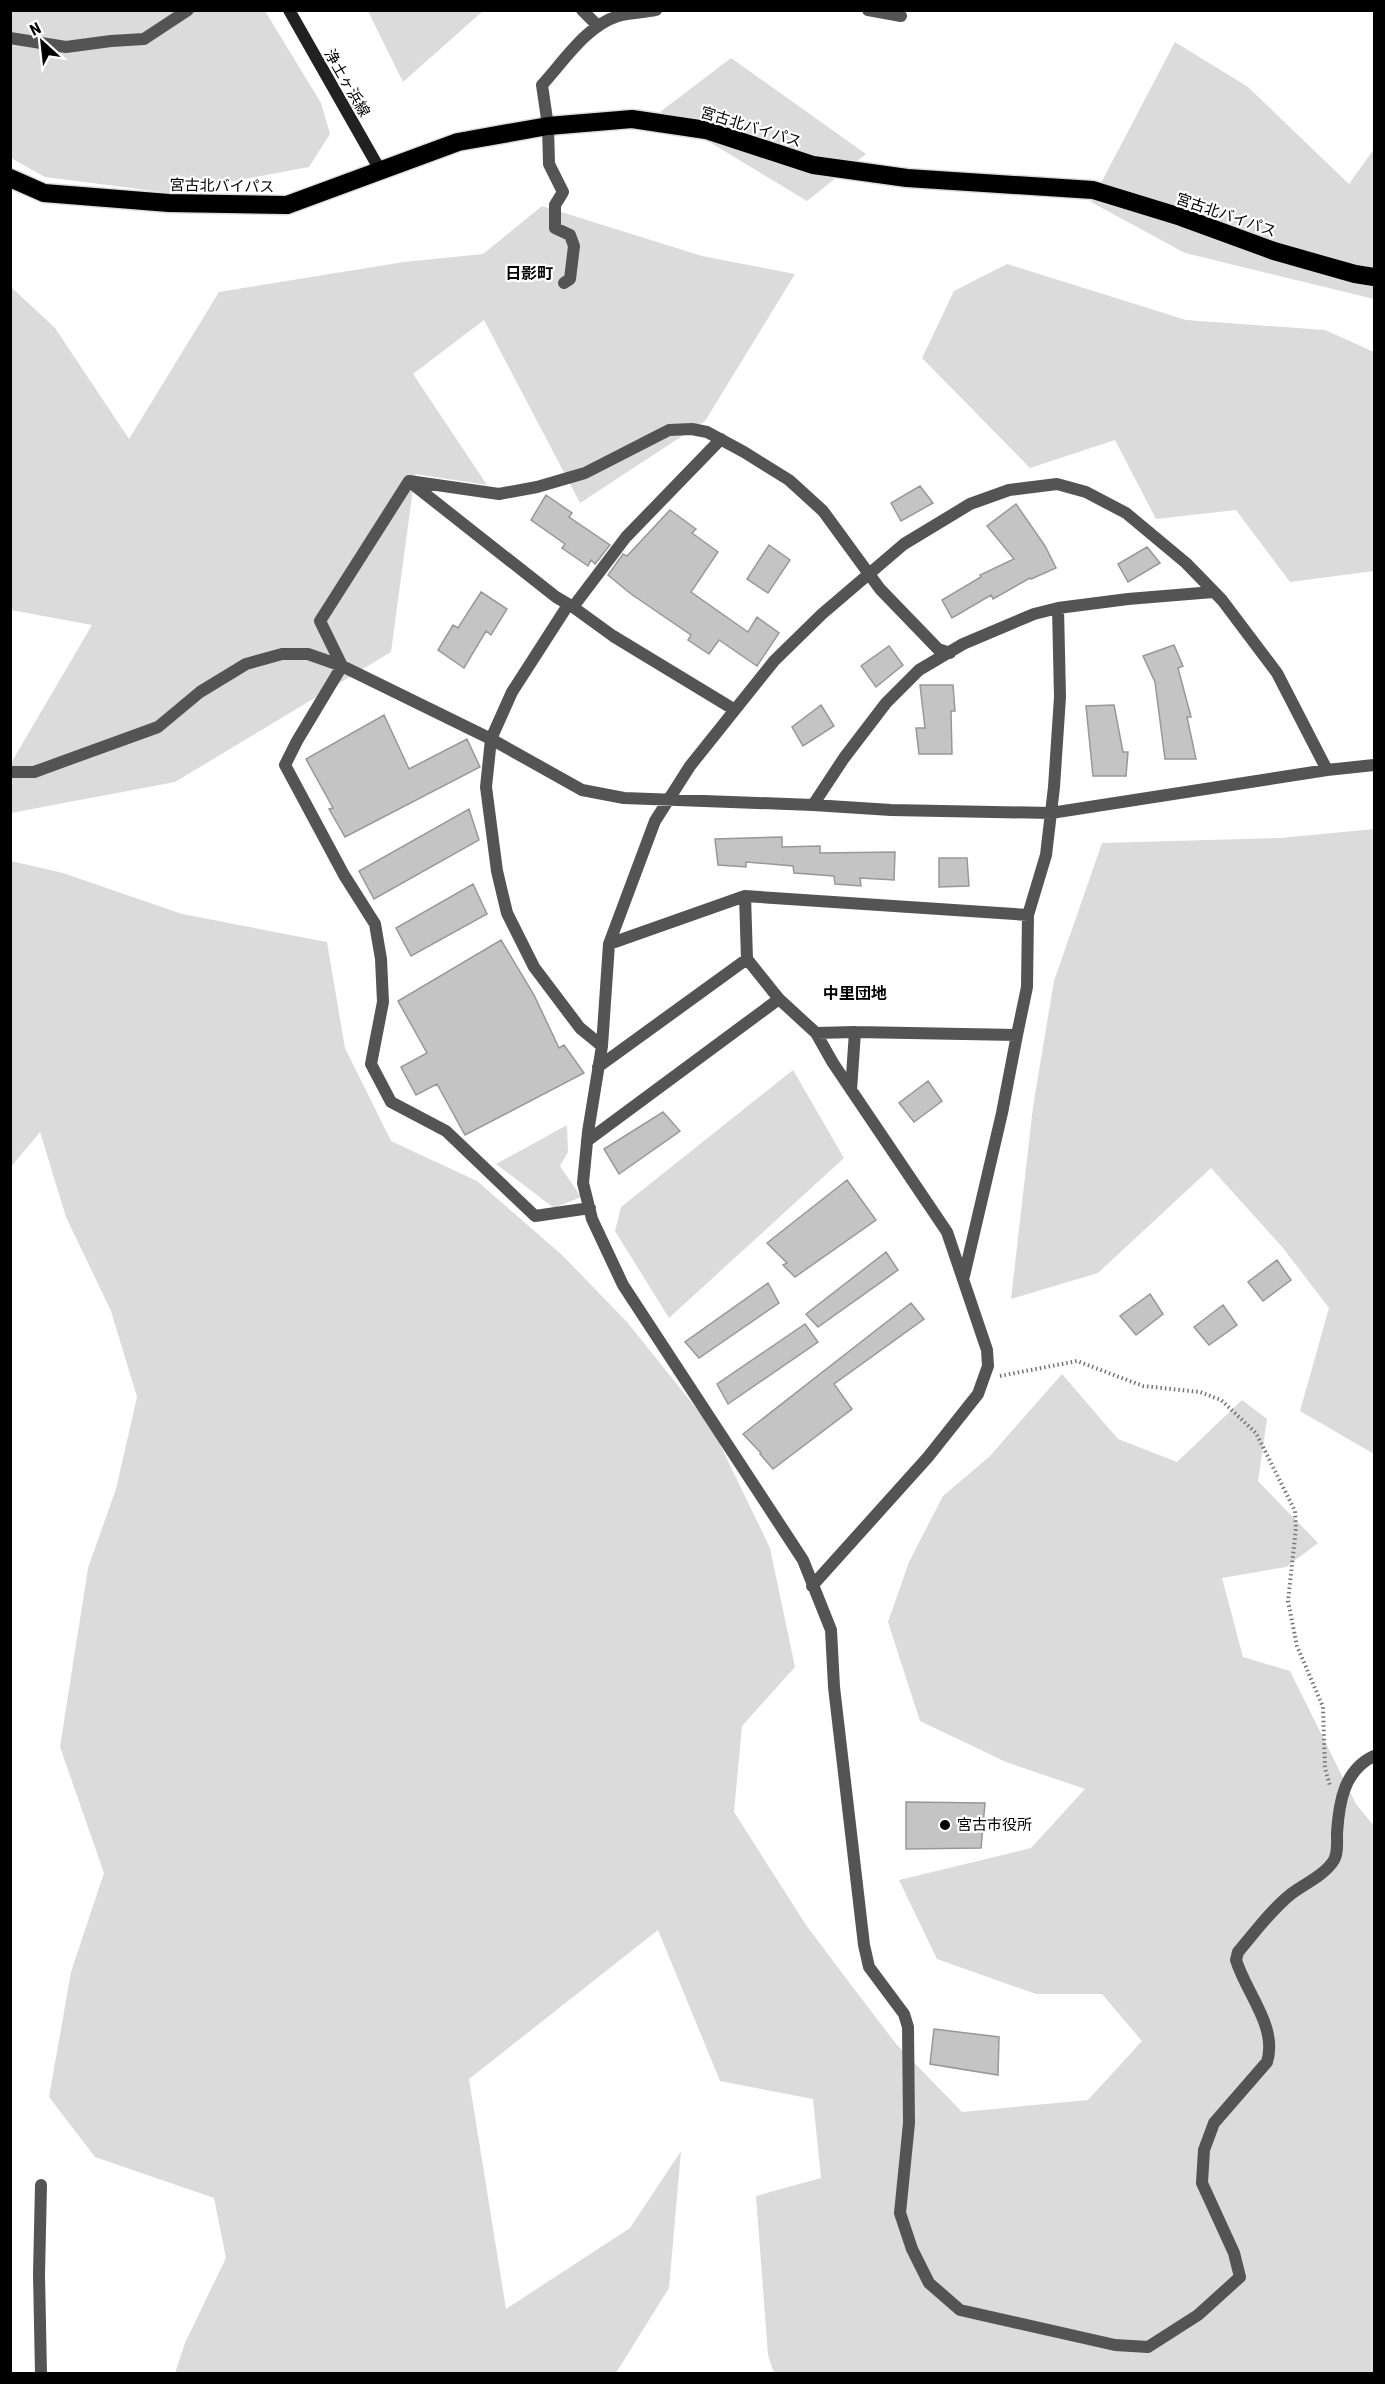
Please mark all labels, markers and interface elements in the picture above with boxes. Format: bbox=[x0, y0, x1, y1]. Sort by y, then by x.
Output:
north arrow bbox=[12, 12, 72, 72]
text: N bbox=[27, 18, 44, 40]
street label: 浄土ヶ浜線 bbox=[320, 46, 374, 120]
street label: 宮古北バイパス bbox=[698, 103, 804, 151]
street label: 宮古北バイパス bbox=[169, 176, 275, 196]
street label: 宮古北バイパス bbox=[1174, 189, 1278, 241]
district label: 日影町 bbox=[505, 264, 553, 283]
district label: 中里団地 bbox=[823, 984, 887, 1003]
place label: 宮古市役所 bbox=[957, 1816, 1032, 1834]
marker: 宮古市役所 bbox=[938, 1818, 952, 1832]

